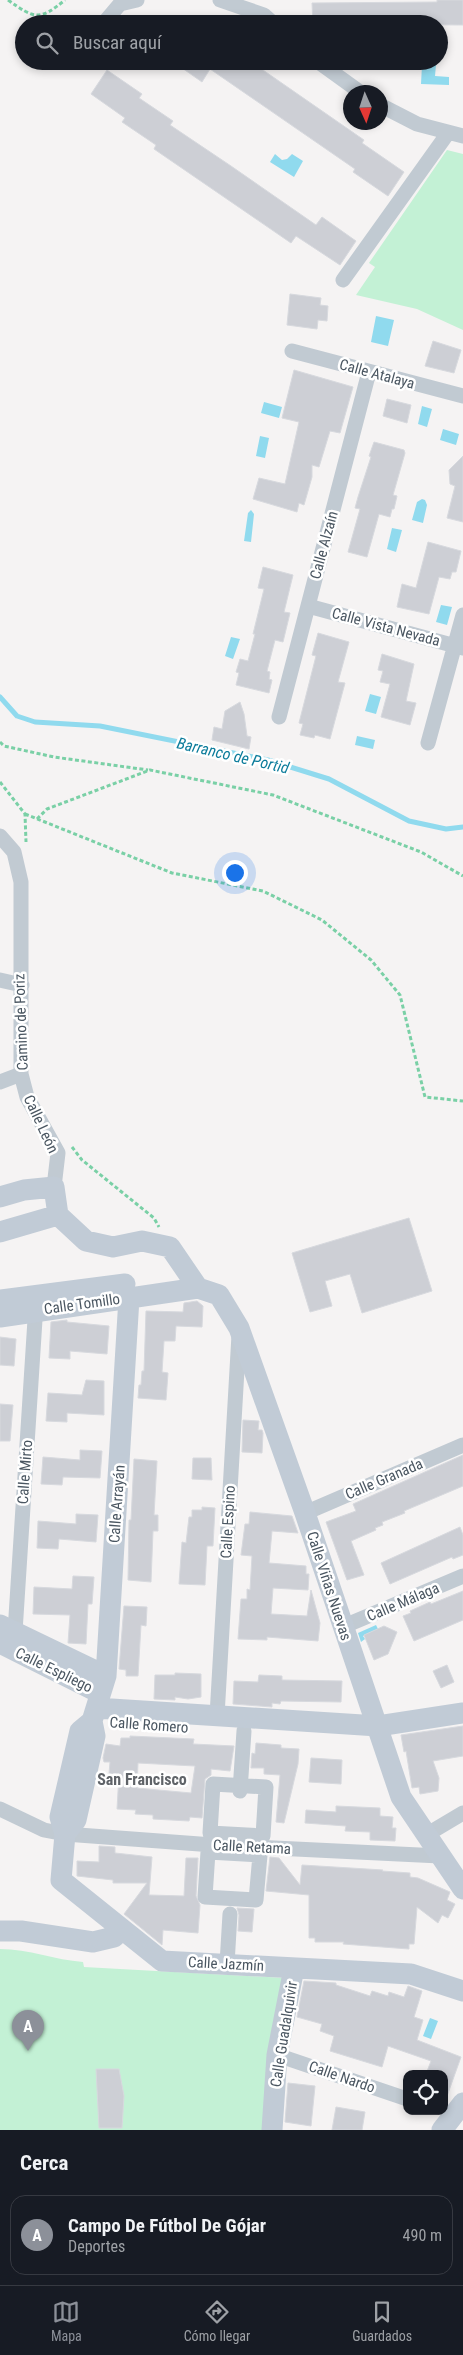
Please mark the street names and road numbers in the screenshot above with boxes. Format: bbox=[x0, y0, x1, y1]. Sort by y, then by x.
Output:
street label: Calle Atalaya bbox=[337, 355, 417, 393]
street label: Calle Alzaín bbox=[306, 509, 342, 581]
street label: Calle Vista Nevada bbox=[330, 604, 442, 650]
street label: Camino de Poriz bbox=[10, 973, 32, 1071]
street label: Calle León bbox=[20, 1092, 62, 1156]
street label: Calle Tomillo bbox=[43, 1290, 121, 1318]
street label: Calle Mirto bbox=[14, 1439, 36, 1505]
street label: Calle Granada bbox=[343, 1455, 425, 1503]
street label: Calle Arrayán bbox=[105, 1464, 129, 1544]
street label: Calle Espino bbox=[217, 1485, 239, 1559]
street label: Calle Viñas Nuevas bbox=[303, 1529, 355, 1643]
street label: Calle Málaga bbox=[364, 1579, 442, 1625]
street label: Calle Espliego bbox=[12, 1644, 96, 1696]
street label: Calle Romero bbox=[109, 1713, 189, 1737]
street label: Calle Retama bbox=[213, 1836, 291, 1858]
street label: Calle Jazmín bbox=[187, 1953, 265, 1975]
street label: Calle Guadalquivir bbox=[267, 1979, 301, 2088]
street label: Calle Nardo bbox=[306, 2057, 378, 2097]

